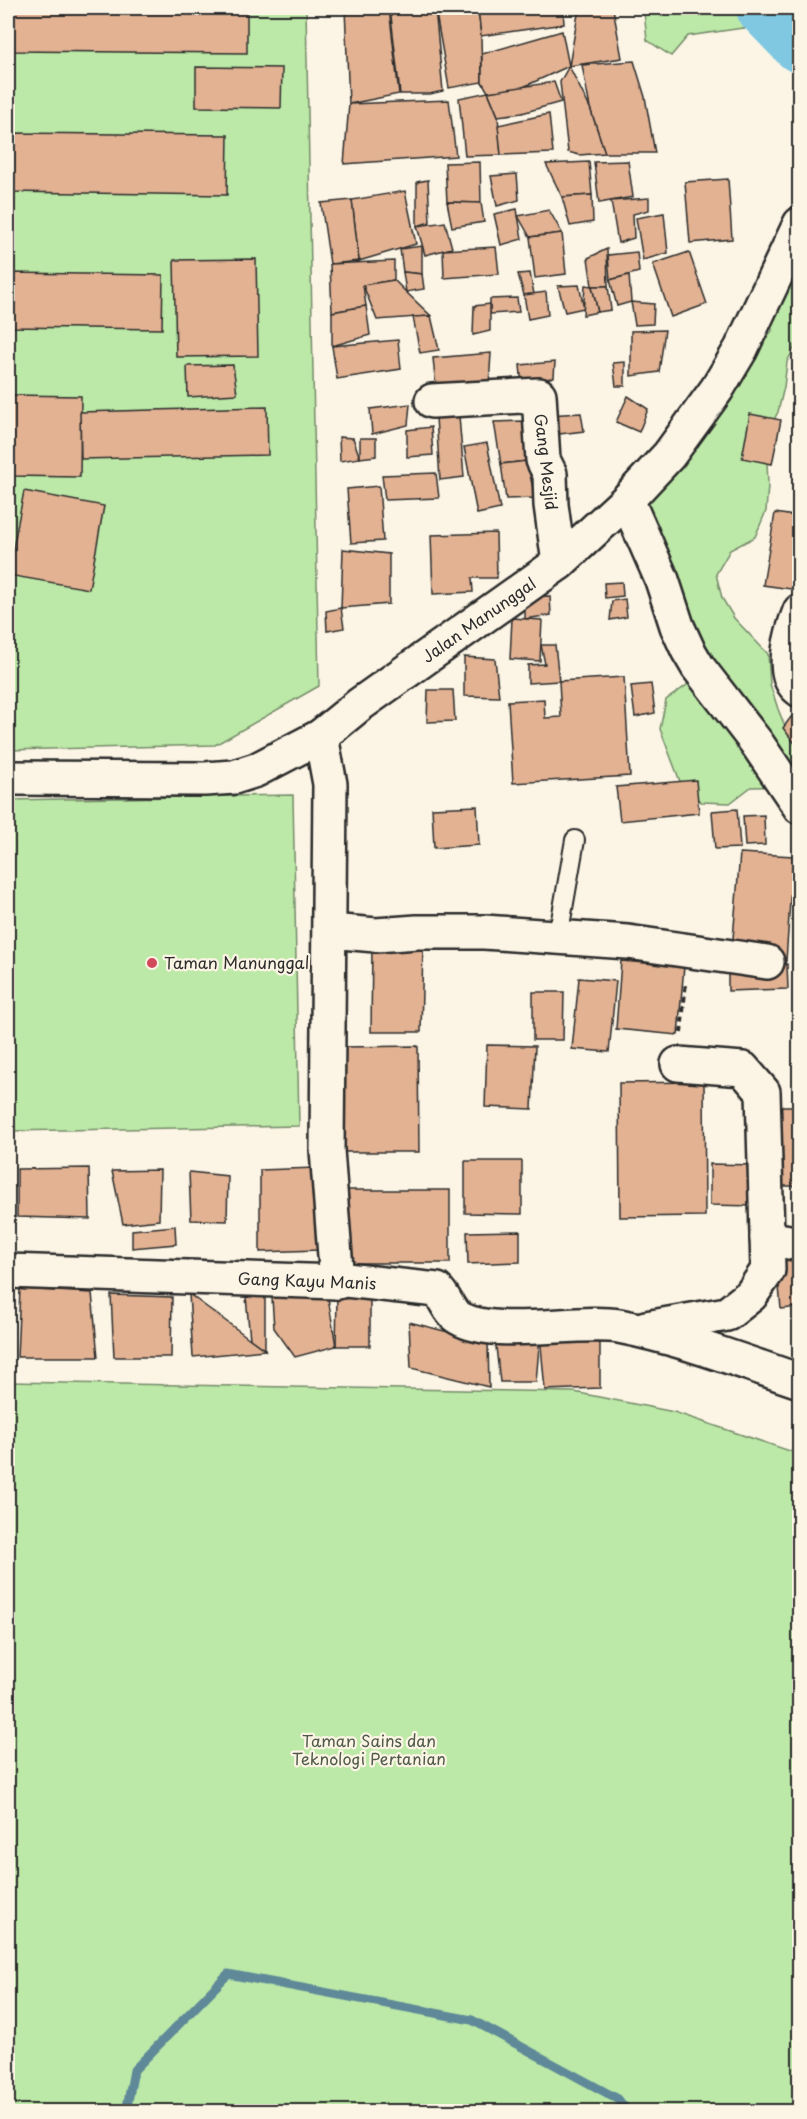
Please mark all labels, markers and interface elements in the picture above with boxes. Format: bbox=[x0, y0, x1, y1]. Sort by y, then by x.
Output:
street label: Gang Mesjid bbox=[529, 412, 565, 511]
street label: Jalan Manunggal bbox=[416, 571, 540, 668]
place label: Taman Manunggal bbox=[164, 950, 309, 974]
marker: Taman Manunggal bbox=[145, 956, 159, 970]
street label: Gang Kayu Manis bbox=[237, 1266, 377, 1294]
park label: Taman Sains dan Teknologi Pertanian bbox=[292, 1728, 446, 1770]

